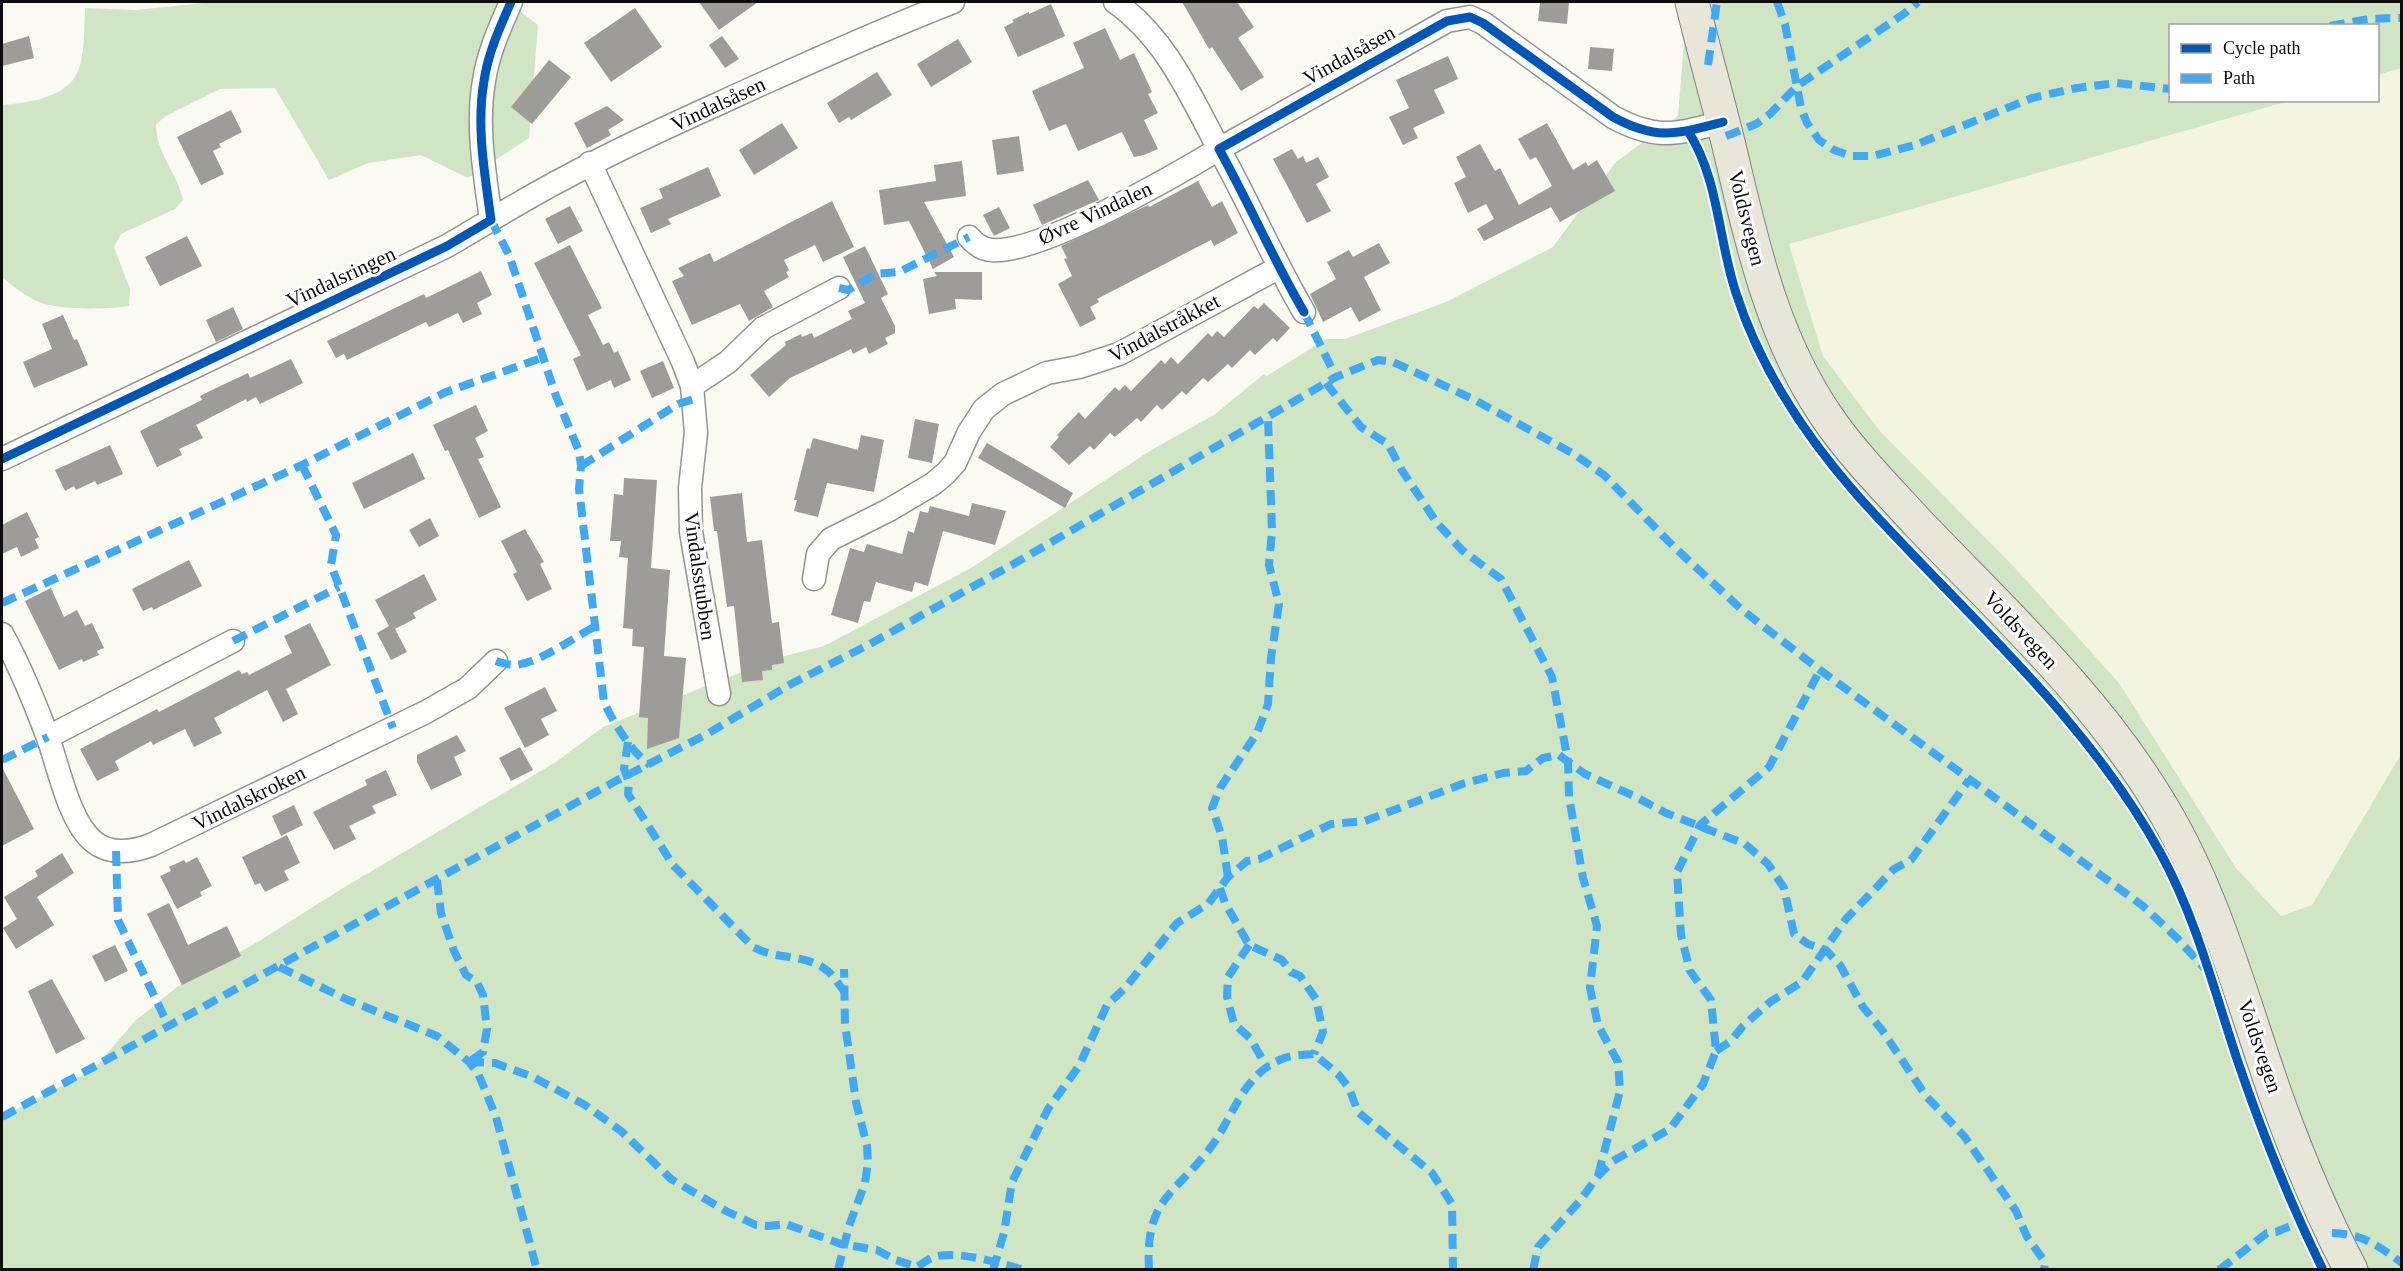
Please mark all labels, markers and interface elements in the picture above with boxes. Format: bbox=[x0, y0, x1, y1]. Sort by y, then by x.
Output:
street label: Vindalsåsen bbox=[1299, 20, 1400, 90]
legend bbox=[2169, 24, 2379, 102]
text: Cycle path bbox=[2223, 38, 2300, 58]
text: Path bbox=[2223, 68, 2255, 88]
street label: Vindalsåsen bbox=[667, 71, 769, 136]
street label: Voldsvegen bbox=[1724, 168, 1771, 269]
street label: Øvre Vindalen bbox=[1034, 176, 1156, 250]
street label: Vindalsringen bbox=[283, 241, 400, 313]
street label: Vindalstråkket bbox=[1104, 289, 1224, 367]
street label: Vindalsstubben bbox=[679, 510, 721, 642]
street label: Voldsvegen bbox=[1979, 586, 2063, 674]
street label: Vindalskroken bbox=[189, 760, 310, 836]
street label: Voldsvegen bbox=[2233, 996, 2287, 1097]

